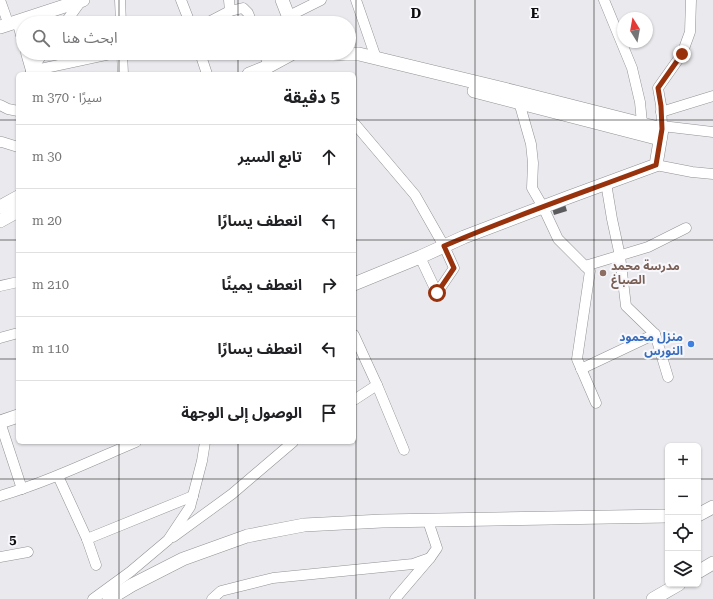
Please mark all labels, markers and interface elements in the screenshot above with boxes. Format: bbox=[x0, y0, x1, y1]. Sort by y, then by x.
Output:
text: D bbox=[411, 6, 421, 21]
text: E bbox=[531, 6, 539, 21]
north arrow bbox=[617, 12, 653, 48]
search box bbox=[16, 16, 356, 60]
icon: search bbox=[30, 27, 52, 49]
text: ابحث هنا bbox=[62, 29, 117, 47]
route end bbox=[673, 45, 691, 63]
text: 5 دقيقة bbox=[283, 87, 340, 107]
text: سيرًا · 370 m bbox=[32, 90, 102, 105]
icon: ahead bbox=[318, 146, 340, 168]
text: تابع السير bbox=[238, 148, 302, 166]
text: 30 m bbox=[32, 149, 62, 164]
icon: left bbox=[318, 210, 340, 232]
text: انعطف يسارًا bbox=[218, 212, 302, 230]
text: 20 m bbox=[32, 213, 62, 228]
place label: مدرسة محمد الصباغ bbox=[611, 259, 680, 289]
marker: مدرسة محمد الصباغ bbox=[598, 268, 608, 278]
icon: right bbox=[318, 274, 340, 296]
text: انعطف يمينًا bbox=[222, 276, 302, 294]
text: 210 m bbox=[32, 277, 69, 292]
route start bbox=[428, 284, 446, 302]
place label: منزل محمود النورس bbox=[619, 330, 683, 358]
icon: left bbox=[318, 338, 340, 360]
marker: منزل محمود النورس bbox=[686, 339, 696, 349]
text: انعطف يسارًا bbox=[218, 340, 302, 358]
text: 110 m bbox=[32, 341, 69, 356]
icon: arrive bbox=[318, 402, 340, 424]
text: الوصول إلى الوجهة bbox=[181, 404, 302, 422]
map controls bbox=[665, 443, 701, 587]
button: + bbox=[665, 443, 701, 479]
button: − bbox=[665, 479, 701, 515]
button: locate bbox=[665, 515, 701, 551]
text: 5 bbox=[9, 532, 17, 547]
button: layers bbox=[665, 551, 701, 587]

